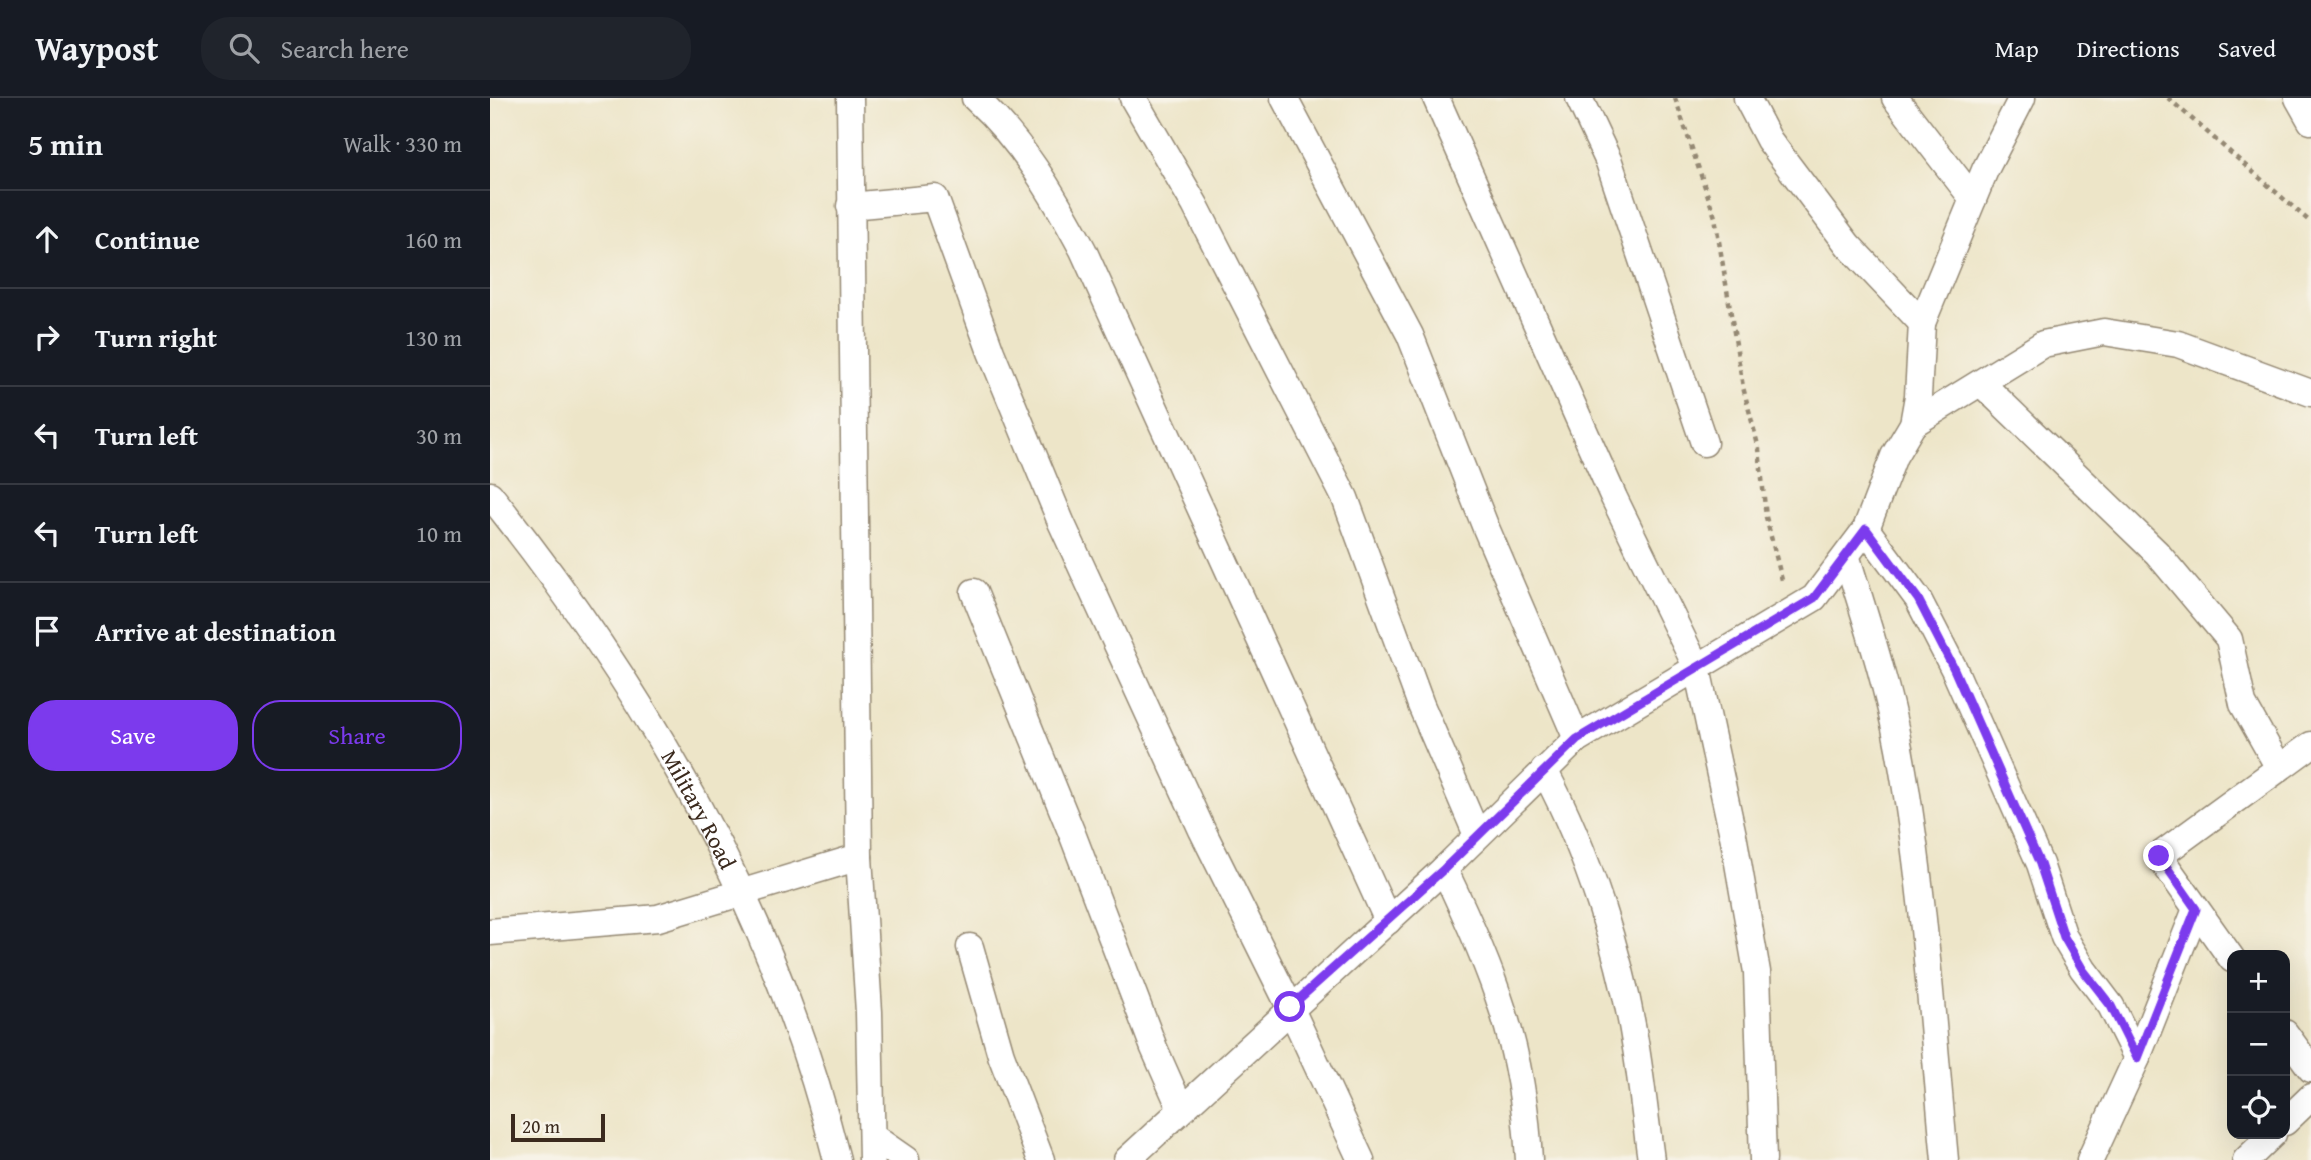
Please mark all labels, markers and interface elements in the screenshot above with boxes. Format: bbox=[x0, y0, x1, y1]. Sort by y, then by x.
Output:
search box bbox=[201, 17, 691, 80]
text: Waypost bbox=[35, 24, 159, 72]
icon: search bbox=[225, 29, 263, 67]
text: Search here bbox=[281, 29, 409, 68]
text: Map bbox=[1995, 31, 2039, 66]
text: Directions bbox=[2077, 31, 2180, 66]
text: Saved bbox=[2218, 31, 2276, 66]
text: 5 min bbox=[28, 122, 103, 166]
text: Walk · 330 m bbox=[343, 127, 462, 160]
icon: ahead bbox=[28, 220, 66, 258]
text: Continue bbox=[95, 220, 200, 259]
text: 160 m bbox=[405, 223, 462, 256]
icon: right bbox=[28, 318, 66, 356]
text: Turn right bbox=[95, 318, 217, 357]
text: 130 m bbox=[405, 321, 462, 354]
icon: left bbox=[28, 416, 66, 454]
text: Turn left bbox=[95, 416, 198, 455]
text: 30 m bbox=[416, 419, 462, 452]
icon: left bbox=[28, 514, 66, 552]
text: Turn left bbox=[95, 514, 198, 553]
text: 10 m bbox=[416, 517, 462, 550]
icon: arrive bbox=[28, 612, 66, 650]
text: Arrive at destination bbox=[95, 612, 336, 651]
button: Save bbox=[28, 700, 238, 771]
button: Share bbox=[252, 700, 462, 771]
street label: Military Road bbox=[654, 743, 745, 875]
route end bbox=[2143, 840, 2174, 871]
map controls bbox=[2227, 950, 2290, 1139]
button: + bbox=[2227, 950, 2290, 1013]
route start bbox=[1274, 991, 1305, 1022]
button: − bbox=[2227, 1013, 2290, 1076]
button: locate bbox=[2227, 1076, 2290, 1139]
scale bar bbox=[511, 1111, 606, 1143]
text: 20 m bbox=[522, 1112, 560, 1140]

